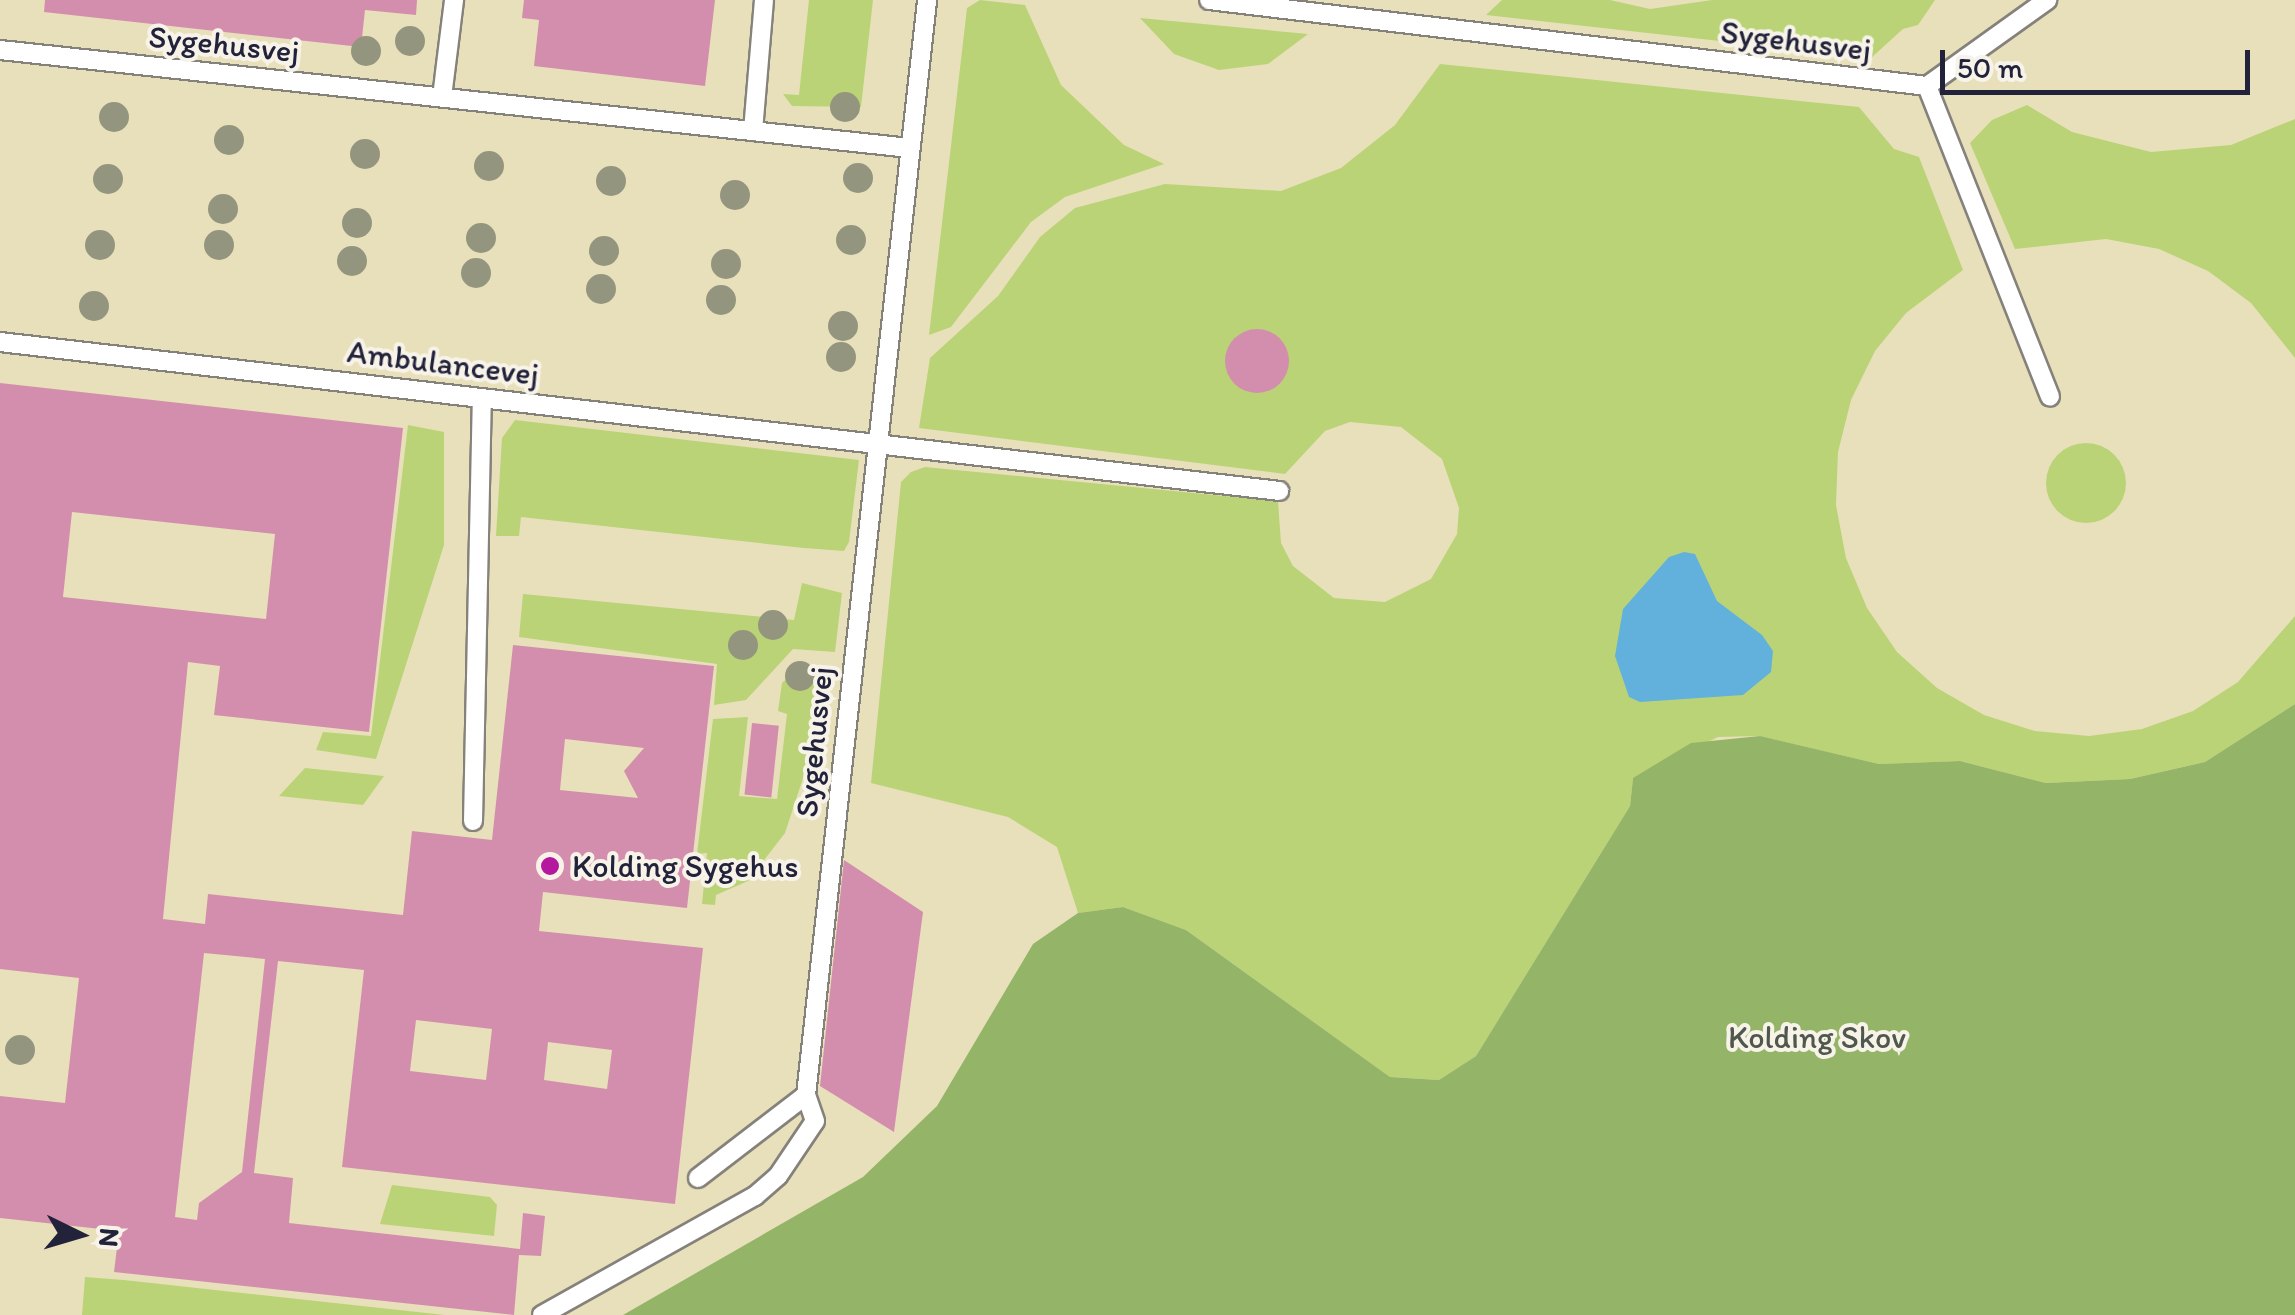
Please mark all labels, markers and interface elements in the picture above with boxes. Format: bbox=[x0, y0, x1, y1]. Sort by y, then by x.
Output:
street label: Sygehusvej bbox=[1719, 13, 1873, 69]
street label: Sygehusvej bbox=[147, 17, 301, 71]
scale bar bbox=[1945, 30, 2255, 92]
text: 50 m bbox=[1957, 49, 2023, 86]
street label: Ambulancevej bbox=[345, 332, 541, 394]
street label: Sygehusvej bbox=[787, 665, 841, 819]
place label: Kolding Sygehus bbox=[572, 847, 798, 885]
marker: Kolding Sygehus bbox=[537, 853, 563, 879]
park label: Kolding Skov bbox=[1728, 1018, 1906, 1056]
north arrow bbox=[30, 1185, 130, 1285]
text: N bbox=[92, 1227, 128, 1249]

